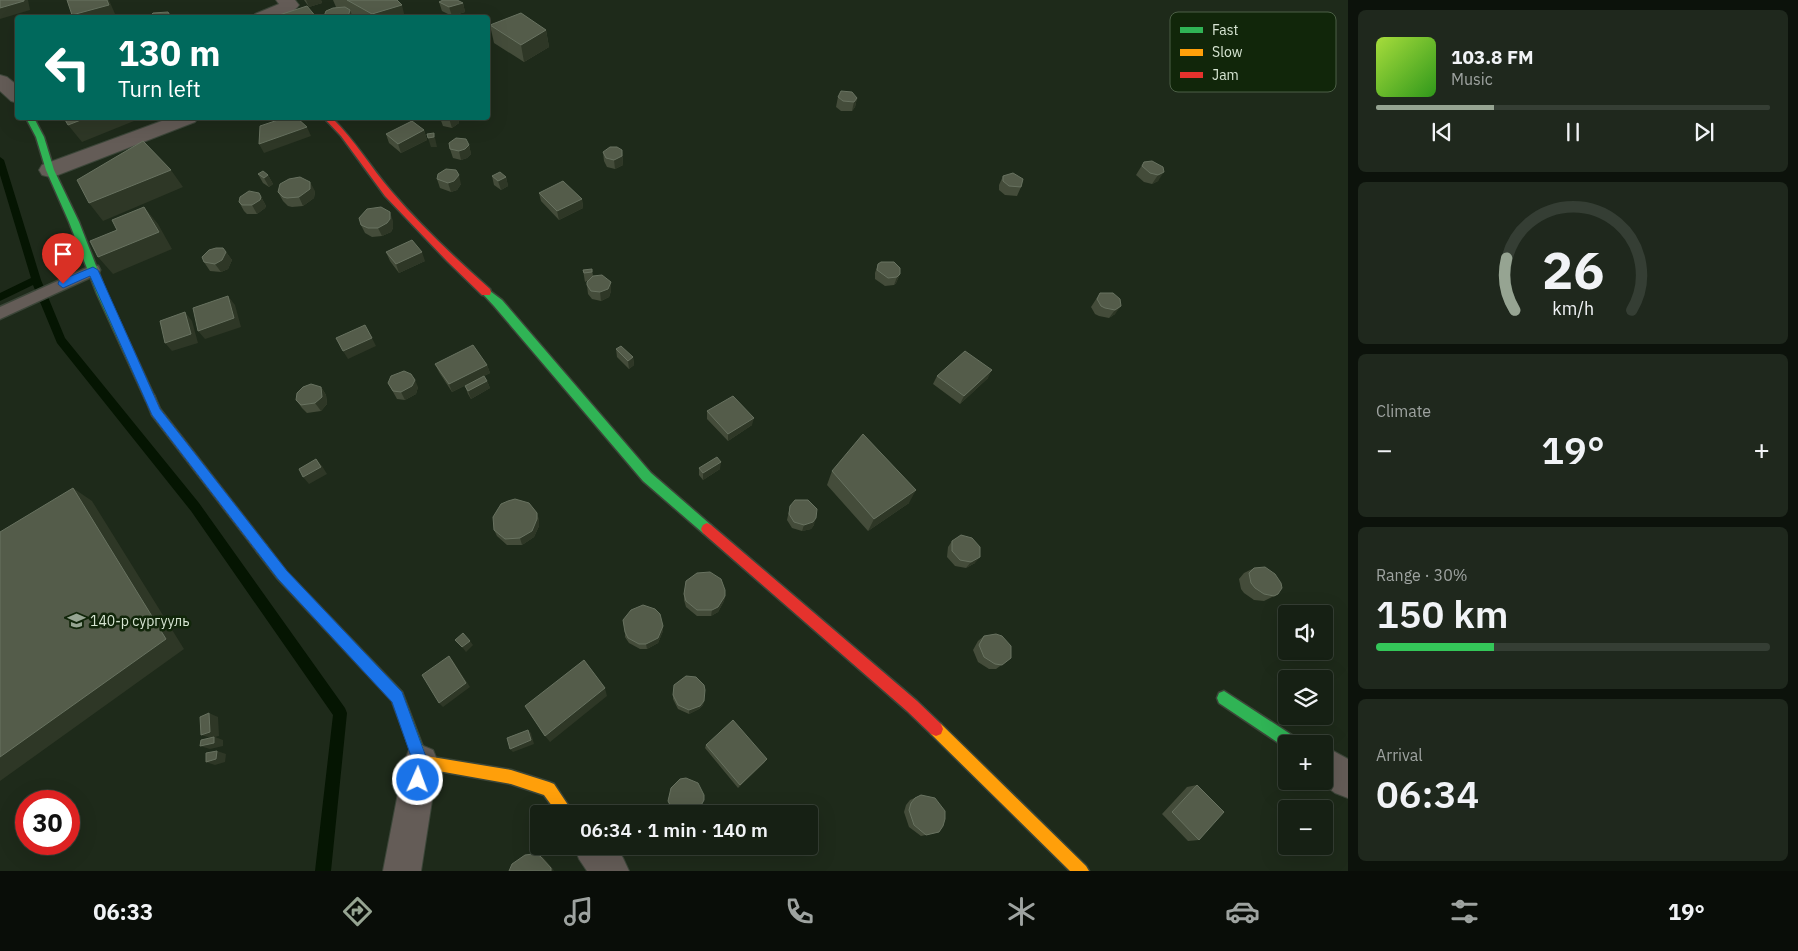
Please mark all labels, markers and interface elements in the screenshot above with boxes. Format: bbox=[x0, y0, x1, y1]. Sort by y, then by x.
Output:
legend bbox=[1170, 12, 1336, 92]
text: Fast bbox=[1212, 21, 1238, 39]
text: 130 m bbox=[118, 30, 221, 76]
icon: left bbox=[35, 35, 100, 100]
text: Slow bbox=[1212, 43, 1243, 61]
text: 103.8 FM bbox=[1451, 45, 1534, 69]
text: Jam bbox=[1212, 66, 1239, 84]
text: Music bbox=[1451, 69, 1493, 89]
text: Turn left bbox=[118, 74, 201, 103]
icon: previous bbox=[1428, 118, 1456, 146]
icon: pause bbox=[1559, 118, 1587, 146]
icon: next bbox=[1690, 118, 1718, 146]
pin bbox=[42, 233, 84, 284]
text: 26 bbox=[1542, 236, 1604, 303]
icon: arrive bbox=[49, 240, 77, 268]
text: km/h bbox=[1552, 297, 1594, 320]
text: Climate bbox=[1376, 401, 1431, 421]
text: 19° bbox=[1541, 425, 1605, 474]
text: − bbox=[1376, 431, 1393, 468]
text: + bbox=[1753, 431, 1770, 468]
text: Range · 30% bbox=[1376, 565, 1468, 585]
text: 150 km bbox=[1376, 589, 1508, 638]
map controls bbox=[1278, 605, 1333, 855]
button: sound bbox=[1278, 605, 1333, 660]
school or university icon: 140-р сургууль bbox=[66, 611, 86, 631]
place label: 140-р сургууль bbox=[90, 612, 189, 630]
button: layers bbox=[1278, 670, 1333, 725]
button: + bbox=[1278, 735, 1333, 790]
text: Arrival bbox=[1376, 745, 1423, 765]
position arrow bbox=[391, 753, 443, 805]
text: 06:34 bbox=[1376, 769, 1479, 818]
speed limit sign: 30 bbox=[15, 790, 80, 855]
button: − bbox=[1278, 800, 1333, 855]
text: 06:34 · 1 min · 140 m bbox=[580, 818, 768, 842]
icon: directions bbox=[340, 894, 375, 929]
icon: music bbox=[561, 894, 596, 929]
icon: phone bbox=[782, 894, 817, 929]
icon: climate bbox=[1004, 894, 1039, 929]
icon: car bbox=[1225, 894, 1260, 929]
icon: filters bbox=[1447, 894, 1482, 929]
text: 06:33 bbox=[93, 897, 153, 926]
text: 19° bbox=[1668, 897, 1705, 926]

